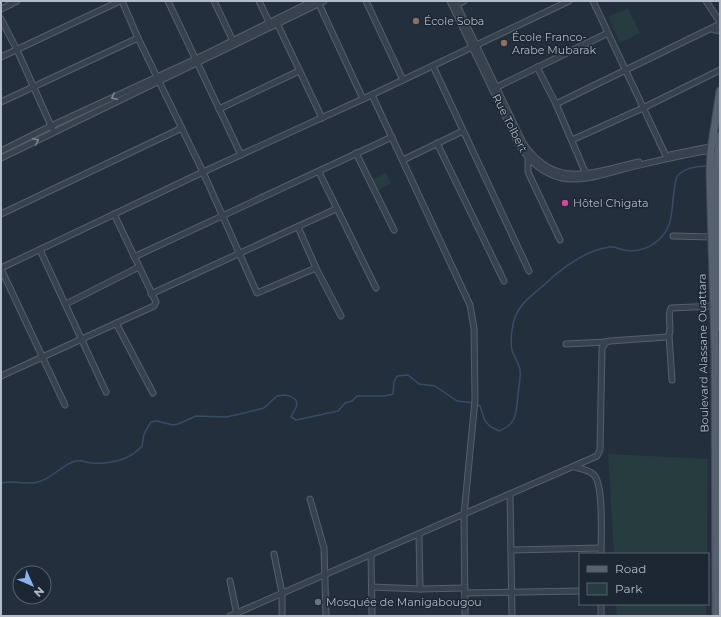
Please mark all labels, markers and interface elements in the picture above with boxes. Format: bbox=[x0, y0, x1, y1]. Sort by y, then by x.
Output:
place label: École Soba bbox=[424, 14, 484, 28]
marker: École Soba bbox=[411, 16, 421, 26]
place label: École Franco- Arabe Mubarak bbox=[512, 30, 597, 57]
marker: École Franco- Arabe Mubarak bbox=[499, 38, 509, 48]
street label: Rue Tolbert bbox=[489, 91, 531, 155]
one-way arrow bbox=[110, 92, 118, 100]
one-way arrow bbox=[32, 138, 39, 146]
place label: Hôtel Chigata bbox=[573, 196, 649, 210]
marker: Hôtel Chigata bbox=[560, 198, 570, 208]
street label: Boulevard Alassane Ouattara bbox=[695, 273, 711, 433]
legend bbox=[579, 553, 709, 605]
text: Road bbox=[615, 561, 646, 576]
north arrow bbox=[12, 565, 52, 605]
text: Park bbox=[615, 581, 643, 596]
text: N bbox=[31, 584, 47, 600]
place label: Mosquée de Manigabougou bbox=[326, 595, 482, 609]
marker: Mosquée de Manigabougou bbox=[313, 597, 323, 607]

